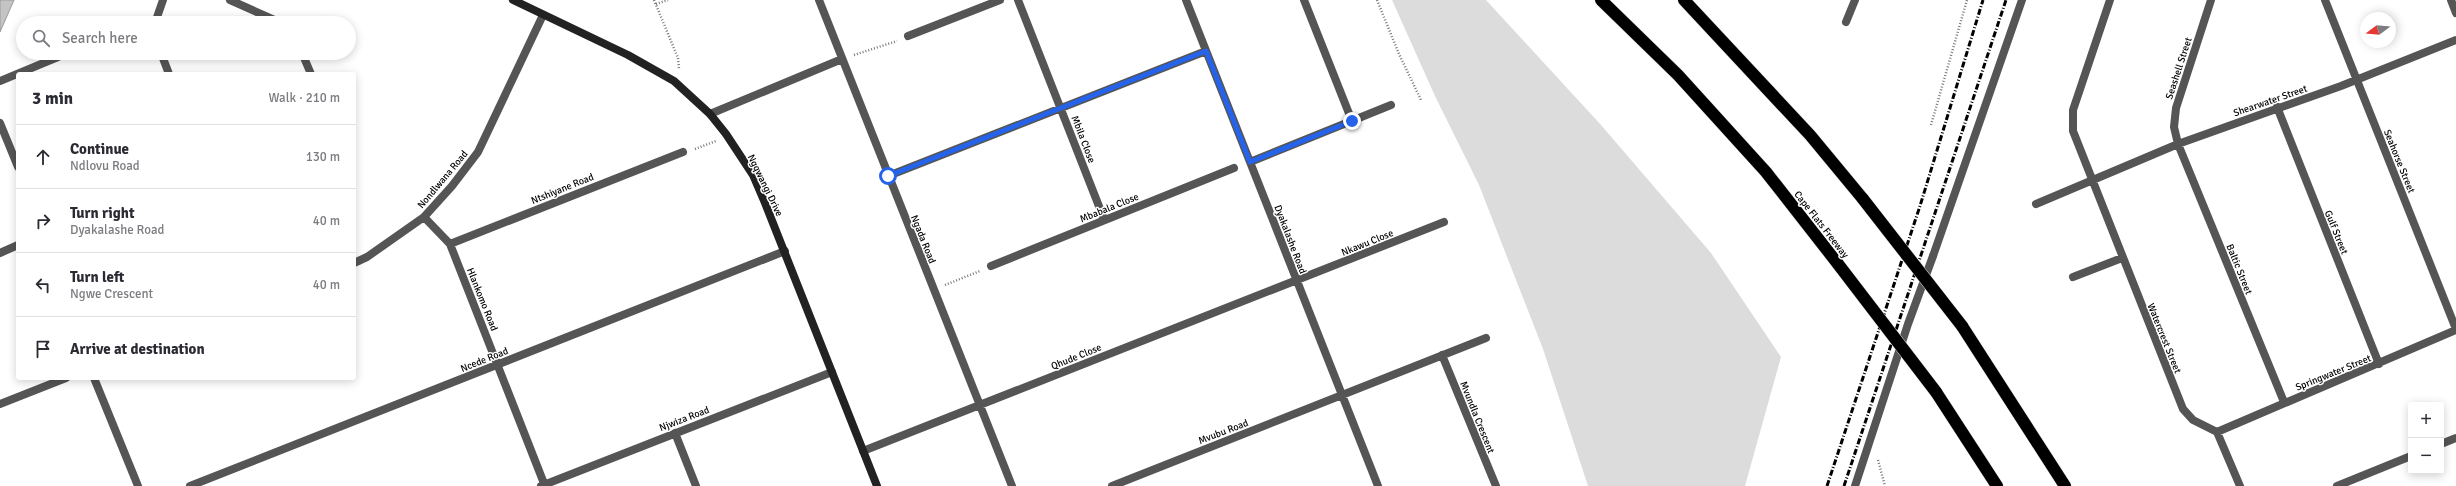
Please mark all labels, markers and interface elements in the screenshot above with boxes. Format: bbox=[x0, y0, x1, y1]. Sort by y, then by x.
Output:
north arrow bbox=[2360, 12, 2396, 48]
search box bbox=[16, 16, 356, 60]
icon: search bbox=[30, 27, 52, 49]
text: Search here bbox=[62, 29, 138, 47]
street label: Seashell Street bbox=[2163, 35, 2195, 101]
street label: Shearwater Street bbox=[2232, 83, 2309, 119]
text: 3 min bbox=[32, 88, 73, 109]
text: Walk · 210 m bbox=[269, 90, 340, 106]
route end bbox=[1343, 112, 1361, 130]
street label: Mbila Close bbox=[1069, 114, 1098, 165]
street label: Seahorse Street bbox=[2381, 128, 2417, 195]
text: Continue bbox=[70, 140, 129, 158]
icon: ahead bbox=[32, 146, 54, 168]
street label: Nondlwana Road bbox=[415, 148, 470, 211]
text: 130 m bbox=[306, 149, 340, 165]
street label: Ngqwangi Drive bbox=[745, 152, 785, 218]
text: Ndlovu Road bbox=[70, 158, 140, 174]
route start bbox=[879, 167, 897, 185]
street label: Ntshiyane Road bbox=[529, 171, 595, 207]
street label: Cape Flats Freeway bbox=[1791, 189, 1851, 261]
street label: Mbabala Close bbox=[1078, 191, 1141, 225]
street label: Dyakalashe Road bbox=[1271, 203, 1309, 275]
text: Turn right bbox=[70, 204, 135, 222]
street label: Gulf Street bbox=[2322, 209, 2351, 257]
icon: right bbox=[32, 210, 54, 232]
text: 40 m bbox=[313, 213, 340, 229]
street label: Ngada Road bbox=[908, 213, 938, 265]
text: Dyakalashe Road bbox=[70, 222, 164, 238]
street label: Nkawu Close bbox=[1340, 227, 1395, 259]
street label: Baltic Street bbox=[2224, 242, 2255, 297]
street label: Hlankomo Road bbox=[464, 266, 500, 333]
text: Turn left bbox=[70, 268, 124, 286]
icon: left bbox=[32, 274, 54, 296]
text: 40 m bbox=[313, 277, 340, 293]
text: Ngwe Crescent bbox=[70, 286, 153, 302]
street label: Watercrest Street bbox=[2145, 302, 2184, 376]
icon: arrive bbox=[32, 338, 54, 360]
text: Arrive at destination bbox=[70, 340, 205, 358]
street label: Qhude Close bbox=[1049, 341, 1103, 372]
street label: Ncede Road bbox=[459, 345, 510, 375]
street label: Springwater Street bbox=[2294, 352, 2373, 394]
street label: Mvundla Crescent bbox=[1457, 380, 1497, 456]
map controls bbox=[2408, 402, 2444, 474]
button: + bbox=[2408, 402, 2444, 438]
street label: Njwiza Road bbox=[658, 404, 711, 434]
street label: Mvubu Road bbox=[1197, 417, 1250, 447]
button: − bbox=[2408, 438, 2444, 474]

